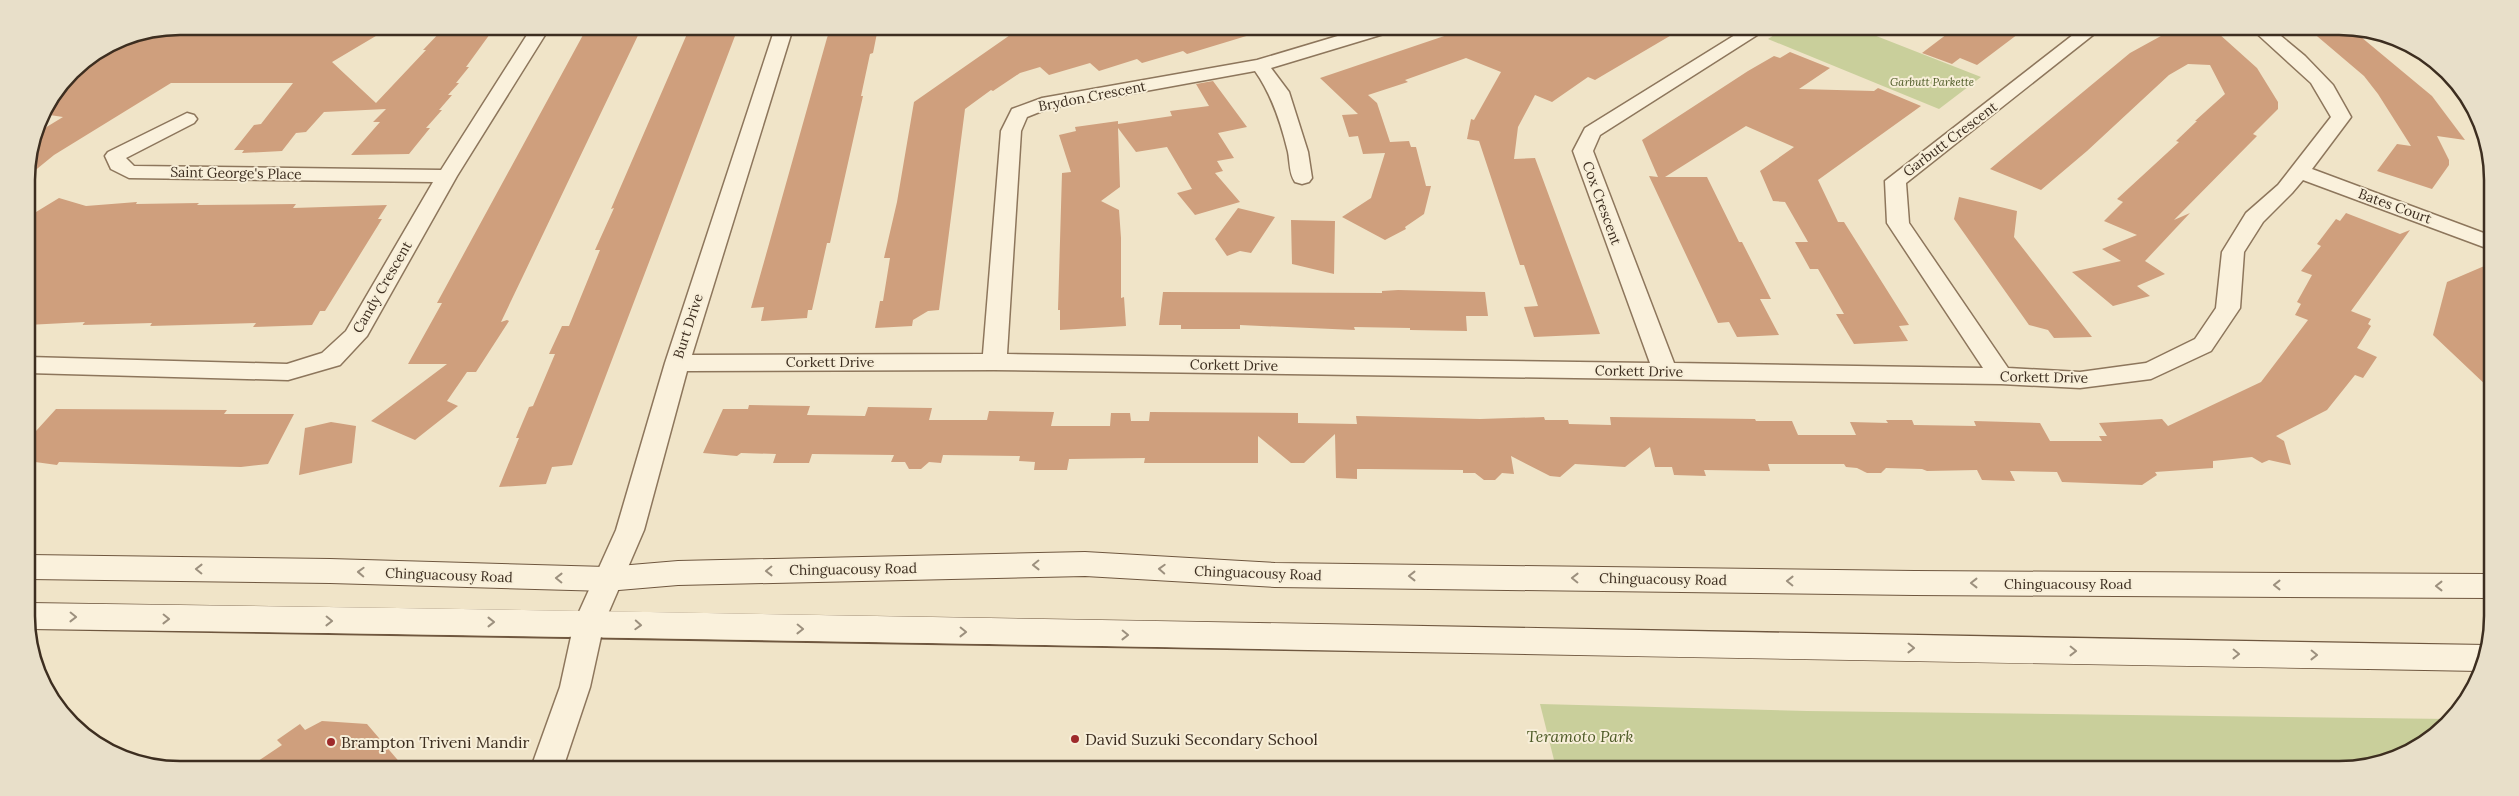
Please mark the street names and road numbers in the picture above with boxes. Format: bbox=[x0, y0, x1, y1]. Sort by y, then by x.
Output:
street label: Brydon Crescent bbox=[1037, 77, 1148, 115]
street label: Garbutt Crescent bbox=[1899, 97, 2001, 180]
street label: Cox Crescent bbox=[1579, 159, 1626, 248]
street label: Saint George's Place bbox=[170, 163, 302, 183]
street label: Bates Court bbox=[2356, 184, 2435, 228]
street label: Candy Crescent bbox=[348, 237, 416, 336]
street label: Burt Drive bbox=[669, 291, 707, 361]
street label: Corkett Drive bbox=[786, 353, 875, 371]
street label: Corkett Drive bbox=[1190, 355, 1279, 375]
street label: Corkett Drive bbox=[1595, 361, 1684, 381]
street label: Corkett Drive bbox=[2000, 367, 2089, 387]
street label: Chinguacousy Road bbox=[789, 559, 917, 579]
street label: Chinguacousy Road bbox=[1194, 562, 1322, 584]
street label: Chinguacousy Road bbox=[385, 564, 513, 586]
street label: Chinguacousy Road bbox=[1599, 569, 1727, 589]
street label: Chinguacousy Road bbox=[2004, 575, 2132, 593]

